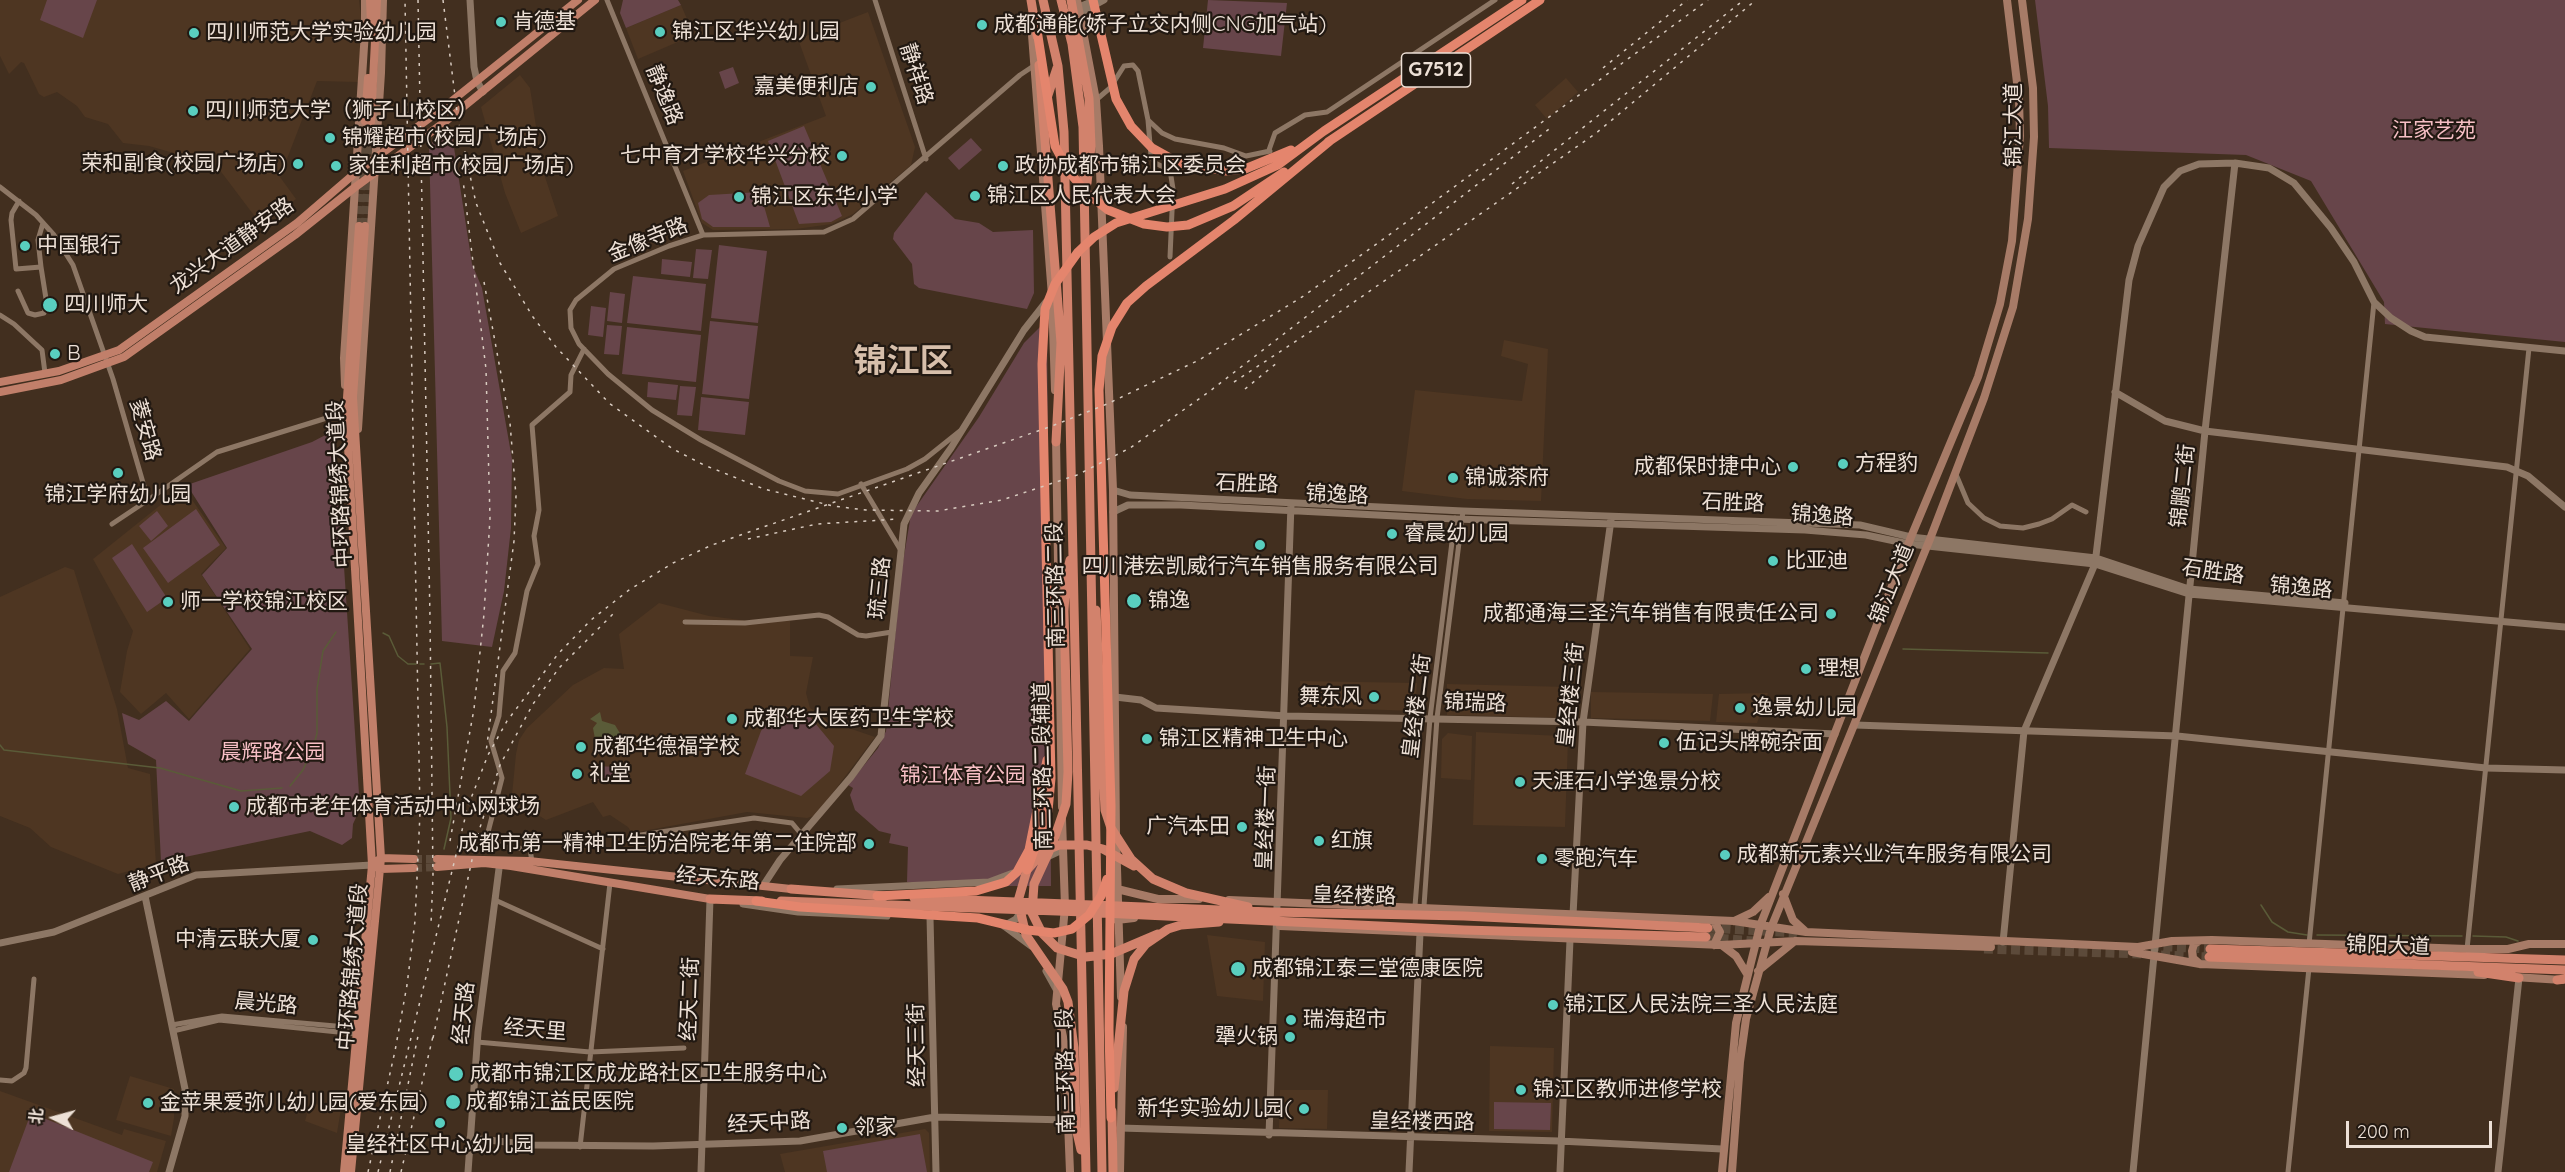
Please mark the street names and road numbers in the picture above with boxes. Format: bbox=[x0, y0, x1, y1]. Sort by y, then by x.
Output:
street label: 静祥路 bbox=[894, 40, 938, 108]
road number: G7512 bbox=[1402, 53, 1470, 87]
street label: 静逸路 bbox=[641, 61, 687, 129]
street label: 锦江大道 bbox=[2001, 83, 2027, 167]
street label: 龙兴大道静安路 bbox=[165, 193, 299, 299]
street label: 金像寺路 bbox=[604, 213, 692, 267]
street label: 菱安路 bbox=[124, 396, 166, 464]
street label: 中环路锦绣大道段 bbox=[323, 399, 357, 569]
street label: 锦鹏二街 bbox=[2166, 443, 2200, 529]
street label: 石胜路 bbox=[1215, 470, 1279, 498]
street label: 锦逸路 bbox=[1305, 481, 1369, 509]
street label: 石胜路 bbox=[1701, 489, 1765, 517]
street label: 锦逸路 bbox=[1790, 501, 1854, 531]
street label: 南三环路二段 bbox=[1042, 522, 1070, 648]
street label: 锦江大道 bbox=[1865, 540, 1919, 628]
street label: 琉三路 bbox=[864, 555, 896, 621]
street label: 石胜路 bbox=[2180, 555, 2246, 589]
street label: 锦逸路 bbox=[2269, 573, 2333, 603]
street label: 皇经楼三街 bbox=[1553, 641, 1589, 749]
street label: 皇经楼二街 bbox=[1398, 652, 1436, 760]
street label: 南三环路二段辅道 bbox=[1029, 682, 1057, 850]
street label: 锦瑞路 bbox=[1443, 689, 1507, 717]
street label: 皇经楼一街 bbox=[1252, 765, 1280, 871]
street label: 静平路 bbox=[125, 851, 193, 897]
street label: 经天东路 bbox=[675, 863, 761, 895]
street label: 中环路锦绣大道段 bbox=[333, 882, 373, 1052]
street label: 皇经楼路 bbox=[1312, 883, 1396, 909]
street label: 锦阳大道 bbox=[2346, 932, 2430, 960]
street label: 经天二街 bbox=[676, 957, 704, 1041]
street label: 经天路 bbox=[448, 980, 480, 1046]
street label: 晨光路 bbox=[234, 989, 298, 1019]
street label: 经天三街 bbox=[904, 1003, 930, 1087]
street label: 南三环路二段 bbox=[1052, 1008, 1080, 1134]
street label: 经天里 bbox=[503, 1015, 567, 1045]
street label: 经天中路 bbox=[726, 1108, 812, 1138]
street label: 皇经楼西路 bbox=[1369, 1108, 1475, 1136]

